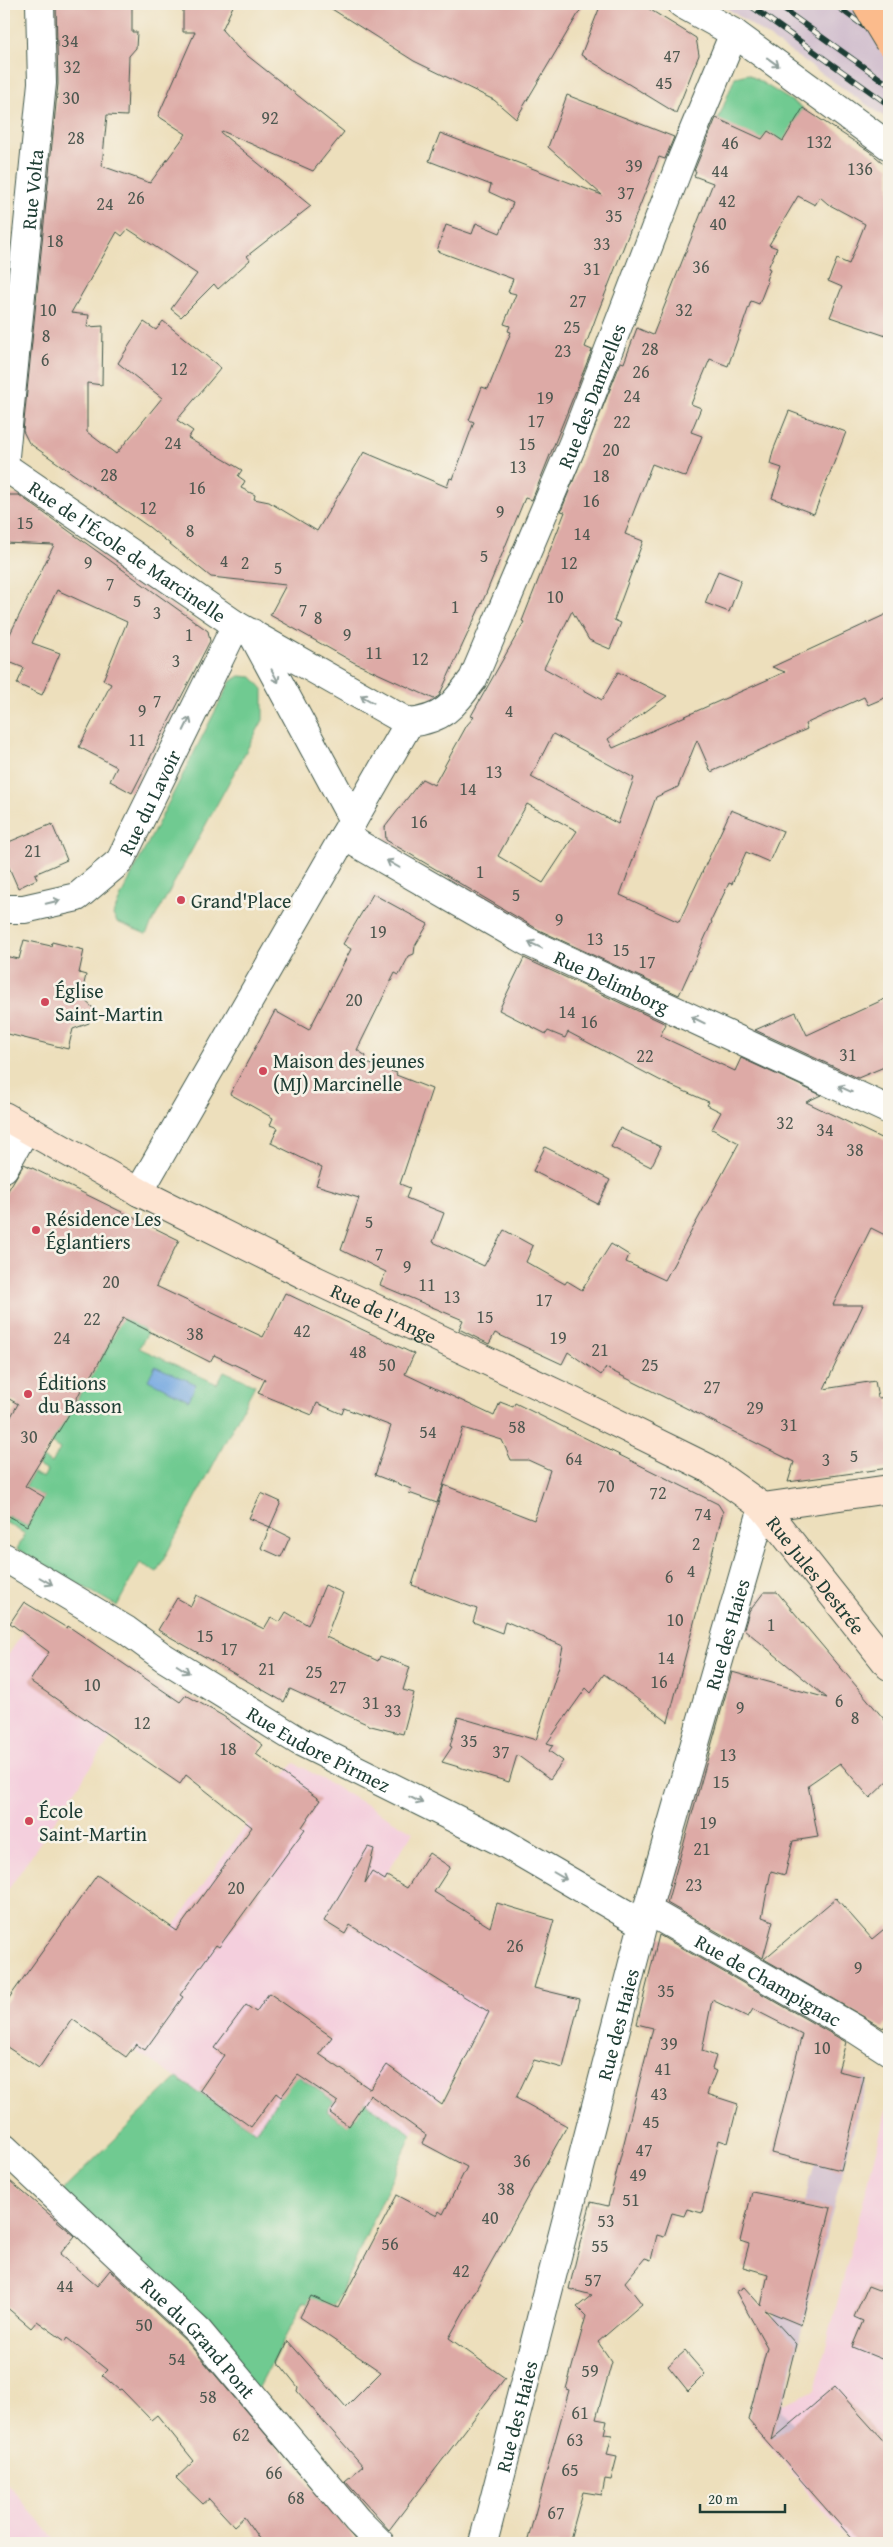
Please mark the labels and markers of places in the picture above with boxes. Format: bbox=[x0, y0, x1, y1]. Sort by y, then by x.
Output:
place label: Grand'Place bbox=[191, 886, 291, 915]
marker: Grand'Place bbox=[175, 894, 187, 906]
place label: Église Saint-Martin bbox=[55, 976, 163, 1028]
marker: Église Saint-Martin bbox=[39, 996, 51, 1008]
place label: Maison des jeunes (MJ) Marcinelle bbox=[273, 1046, 425, 1098]
marker: Maison des jeunes (MJ) Marcinelle bbox=[257, 1065, 269, 1077]
place label: Résidence Les Églantiers bbox=[46, 1204, 162, 1256]
marker: Résidence Les Églantiers bbox=[30, 1224, 42, 1236]
place label: Éditions du Basson bbox=[38, 1368, 122, 1420]
marker: Éditions du Basson bbox=[22, 1388, 34, 1400]
place label: École Saint-Martin bbox=[39, 1796, 147, 1848]
marker: École Saint-Martin bbox=[23, 1815, 35, 1827]

